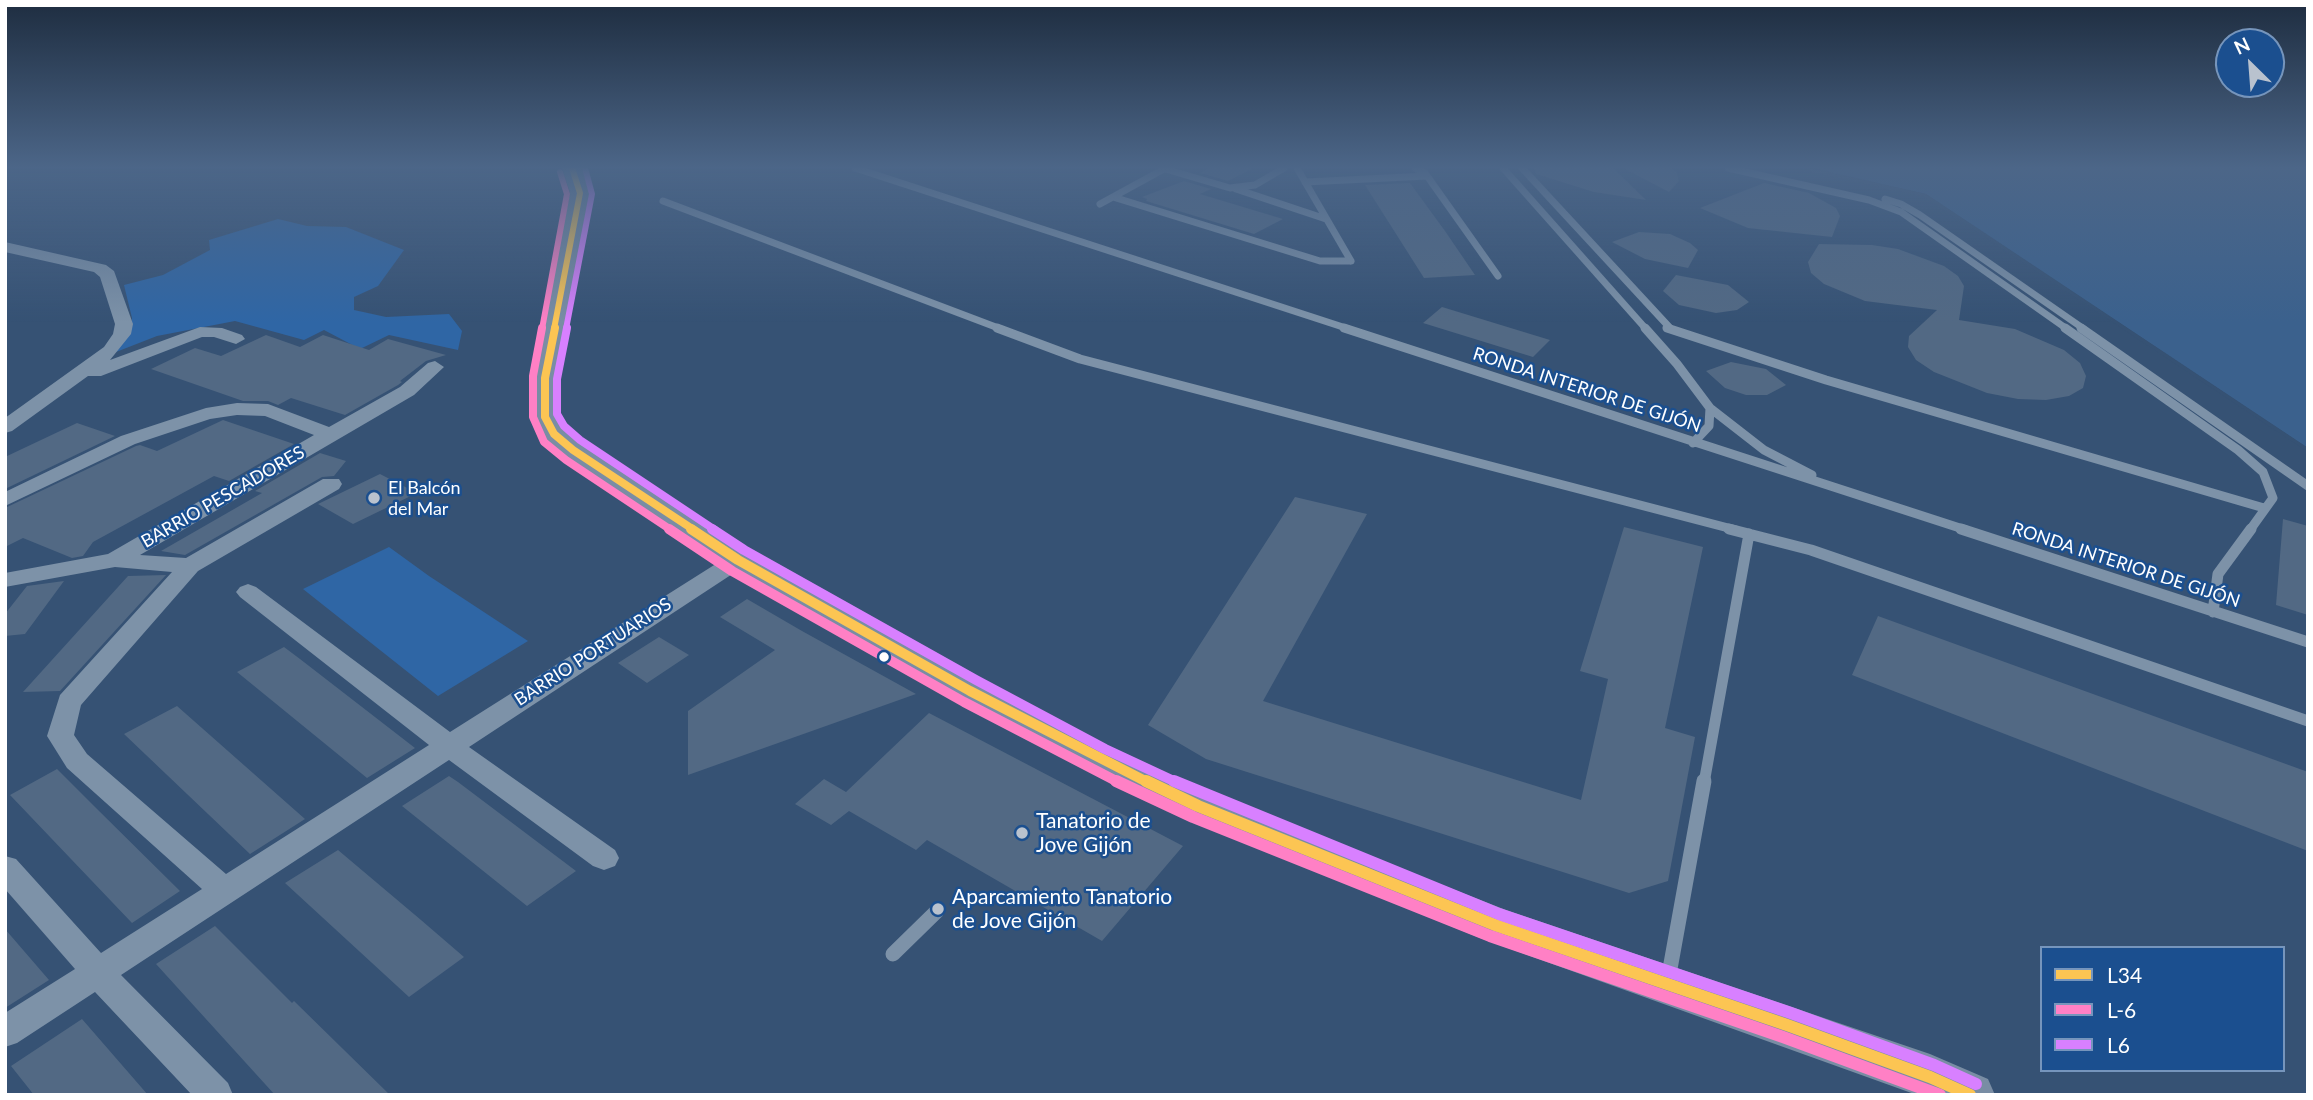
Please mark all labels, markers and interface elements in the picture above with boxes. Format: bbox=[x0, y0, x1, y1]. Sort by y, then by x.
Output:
north arrow bbox=[2215, 28, 2285, 98]
text: N bbox=[2230, 32, 2253, 59]
street label: RONDA INTERIOR DE GIJÓN bbox=[1470, 343, 1704, 437]
street label: BARRIO PESCADORES bbox=[138, 441, 308, 553]
place label: El Balcón del Mar bbox=[388, 477, 461, 520]
marker: El Balcón del Mar bbox=[366, 490, 382, 506]
street label: RONDA INTERIOR DE GIJÓN bbox=[2009, 518, 2243, 612]
street label: BARRIO PORTUARIOS bbox=[511, 593, 675, 711]
unlabelled marker bbox=[877, 650, 891, 664]
place label: Tanatorio de Jove Gijón bbox=[1036, 808, 1151, 858]
marker: Tanatorio de Jove Gijón bbox=[1014, 825, 1030, 841]
place label: Aparcamiento Tanatorio de Jove Gijón bbox=[952, 884, 1172, 934]
marker: Aparcamiento Tanatorio de Jove Gijón bbox=[930, 901, 946, 917]
legend bbox=[2040, 946, 2285, 1072]
text: L34 bbox=[2107, 962, 2142, 987]
text: L-6 bbox=[2107, 997, 2136, 1022]
text: L6 bbox=[2107, 1032, 2130, 1057]

